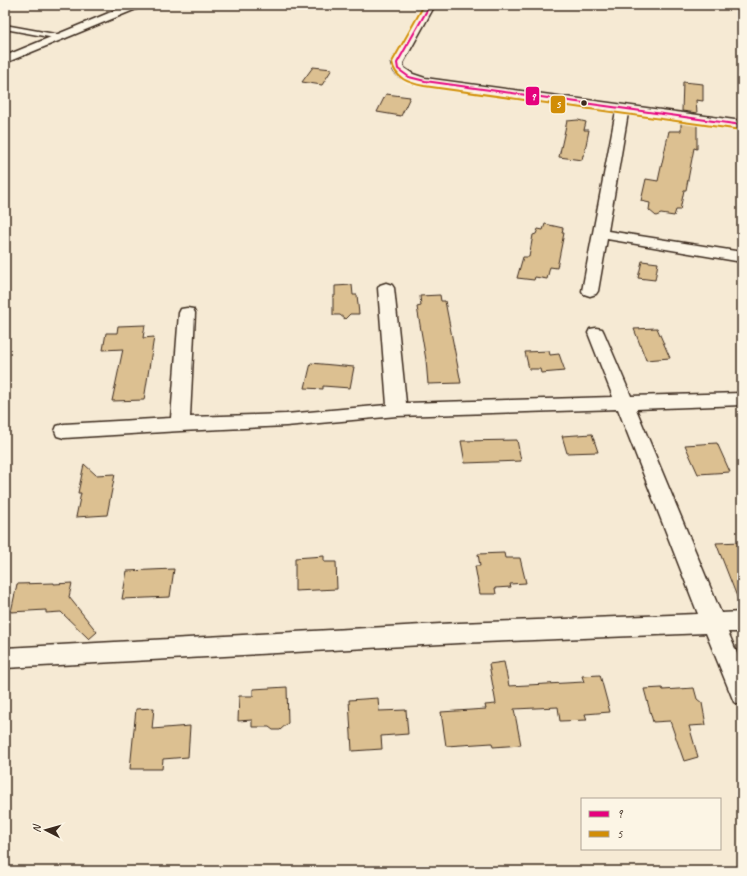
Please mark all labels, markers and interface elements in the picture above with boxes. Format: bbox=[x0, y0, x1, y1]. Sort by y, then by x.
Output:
line badge: 9 bbox=[525, 86, 540, 106]
text: 9 bbox=[531, 89, 537, 103]
line badge: 5 bbox=[550, 95, 566, 114]
text: 5 bbox=[556, 97, 562, 111]
unlabelled marker bbox=[579, 98, 589, 108]
legend bbox=[581, 798, 721, 850]
text: 9 bbox=[617, 806, 624, 822]
north arrow bbox=[26, 810, 66, 850]
text: N bbox=[29, 823, 44, 833]
text: 5 bbox=[617, 826, 623, 842]

